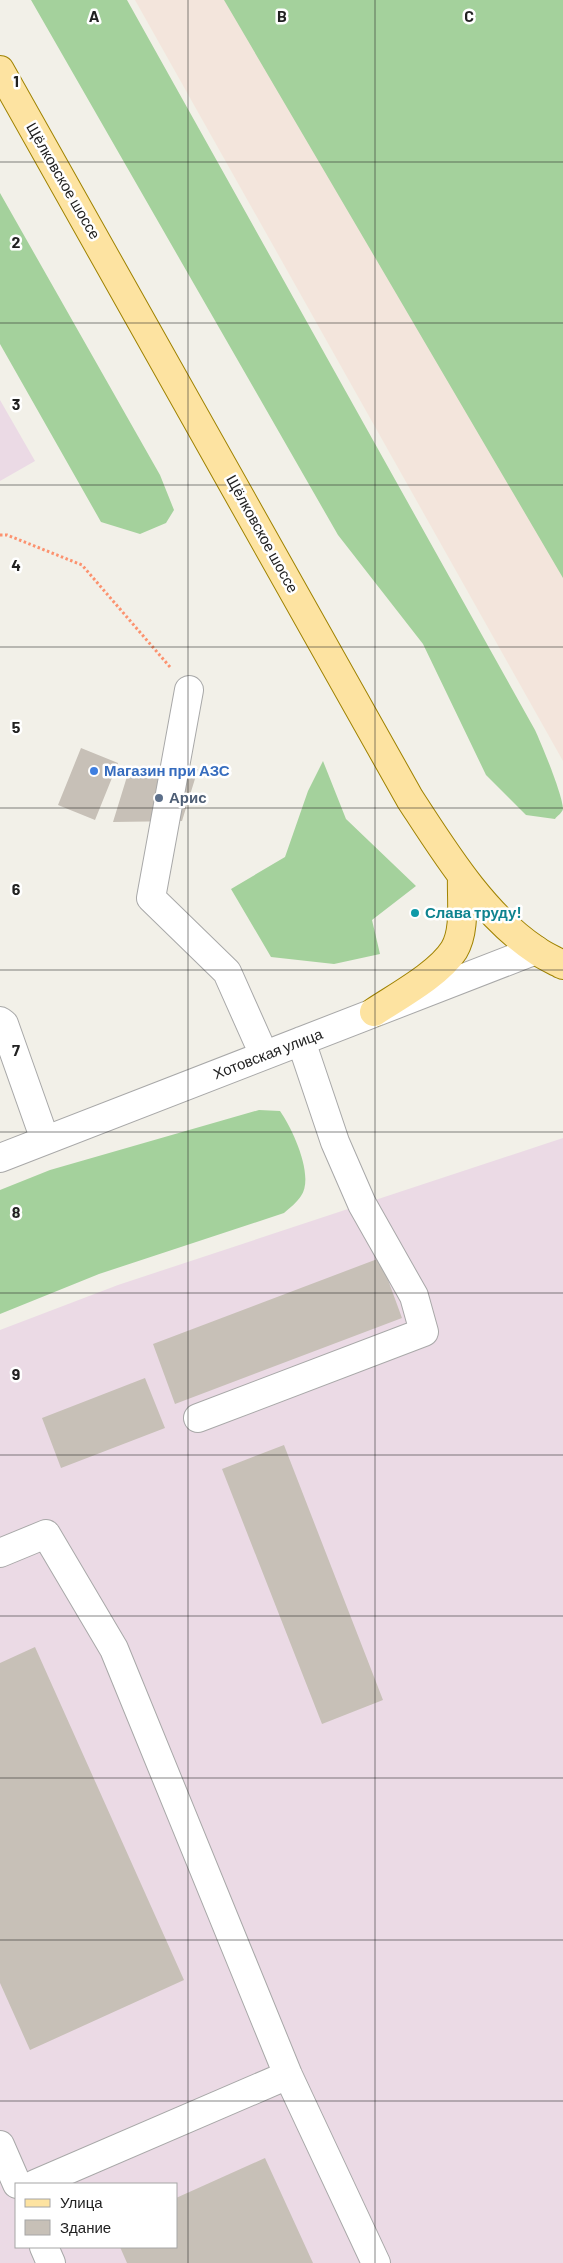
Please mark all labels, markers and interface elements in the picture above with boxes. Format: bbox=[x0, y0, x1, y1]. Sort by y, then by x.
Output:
text: A bbox=[89, 6, 100, 25]
text: B bbox=[277, 6, 287, 25]
text: C bbox=[464, 6, 474, 25]
text: 1 bbox=[13, 71, 19, 90]
street label: Щёлковское шоссе bbox=[23, 119, 105, 242]
text: 2 bbox=[12, 232, 21, 251]
text: 3 bbox=[12, 394, 20, 413]
street label: Щёлковское шоссе bbox=[223, 472, 303, 595]
text: 4 bbox=[11, 555, 21, 574]
text: 5 bbox=[12, 717, 21, 736]
place label: Магазин при АЗС bbox=[104, 761, 230, 779]
marker: Магазин при АЗС bbox=[88, 765, 100, 777]
place label: Арис bbox=[169, 788, 207, 806]
marker: Арис bbox=[153, 792, 165, 804]
text: 6 bbox=[12, 879, 21, 898]
place label: Слава труду! bbox=[425, 903, 522, 921]
marker: Слава труду! bbox=[409, 907, 421, 919]
street label: Хотовская улица bbox=[210, 1024, 326, 1082]
text: 7 bbox=[12, 1040, 20, 1059]
text: 8 bbox=[12, 1202, 21, 1221]
text: 9 bbox=[12, 1364, 20, 1383]
legend bbox=[15, 2183, 178, 2248]
text: Улица bbox=[60, 2193, 103, 2211]
text: Здание bbox=[60, 2218, 111, 2236]

